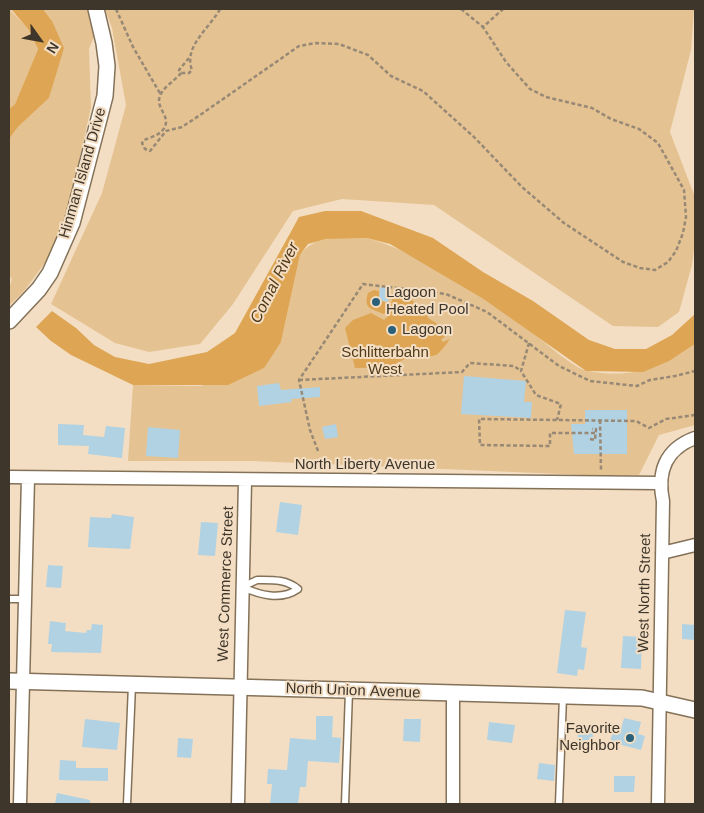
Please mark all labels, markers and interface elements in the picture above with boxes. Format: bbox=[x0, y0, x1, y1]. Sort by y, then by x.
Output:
north arrow bbox=[15, 15, 65, 65]
text: N bbox=[43, 39, 62, 56]
street label: Hinman Island Drive bbox=[56, 106, 110, 240]
water label: Comal River bbox=[246, 239, 304, 327]
place label: Lagoon Heated Pool bbox=[386, 284, 469, 319]
marker: Lagoon Heated Pool bbox=[370, 296, 382, 308]
place label: Lagoon bbox=[402, 321, 452, 339]
marker: Lagoon bbox=[386, 324, 398, 336]
park label: Schlitterbahn West bbox=[341, 344, 429, 379]
street label: North Liberty Avenue bbox=[295, 456, 435, 474]
street label: West Commerce Street bbox=[214, 506, 238, 662]
street label: West North Street bbox=[635, 533, 655, 653]
street label: North Union Avenue bbox=[285, 680, 421, 702]
place label: Favorite Neighbor bbox=[559, 720, 620, 755]
marker: Favorite Neighbor bbox=[624, 732, 636, 744]

